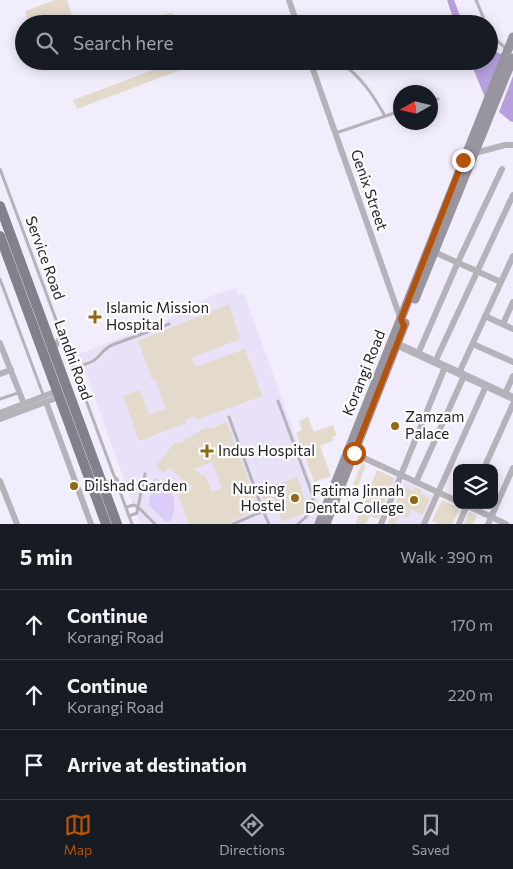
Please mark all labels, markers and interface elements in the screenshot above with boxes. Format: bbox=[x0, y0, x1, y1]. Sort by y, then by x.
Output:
search box bbox=[15, 15, 498, 70]
icon: search bbox=[33, 29, 61, 57]
text: Search here bbox=[73, 31, 173, 54]
north arrow bbox=[393, 85, 438, 130]
street label: Genix Street bbox=[348, 147, 392, 233]
route end bbox=[452, 149, 475, 172]
street label: Service Road bbox=[23, 213, 69, 302]
place label: Islamic Mission Hospital bbox=[106, 298, 209, 333]
marker: Islamic Mission Hospital bbox=[88, 310, 102, 324]
street label: Landhi Road bbox=[51, 317, 97, 402]
street label: Korangi Road bbox=[338, 327, 388, 418]
place label: Zamzam Palace bbox=[405, 407, 464, 442]
marker: Zamzam Palace bbox=[389, 420, 401, 432]
place label: Indus Hospital bbox=[218, 441, 315, 459]
route start bbox=[343, 442, 366, 465]
marker: Indus Hospital bbox=[200, 444, 214, 458]
map controls bbox=[453, 464, 498, 509]
button: layers bbox=[453, 464, 498, 509]
place label: Dilshad Garden bbox=[84, 476, 187, 494]
place label: Nursing Hostel bbox=[232, 479, 285, 514]
marker: Dilshad Garden bbox=[68, 480, 80, 492]
place label: Fatima Jinnah Dental College bbox=[305, 481, 404, 516]
marker: Nursing Hostel bbox=[289, 492, 301, 504]
marker: Fatima Jinnah Dental College bbox=[408, 494, 420, 506]
text: 5 min bbox=[20, 544, 73, 569]
text: Walk · 390 m bbox=[400, 547, 493, 566]
text: Continue bbox=[67, 604, 147, 627]
icon: ahead bbox=[20, 611, 48, 639]
text: 170 m bbox=[450, 615, 493, 634]
text: Korangi Road bbox=[67, 627, 164, 646]
text: Continue bbox=[67, 674, 147, 697]
icon: ahead bbox=[20, 681, 48, 709]
text: 220 m bbox=[448, 685, 493, 704]
text: Korangi Road bbox=[67, 697, 164, 716]
icon: arrive bbox=[20, 751, 48, 779]
text: Arrive at destination bbox=[67, 753, 247, 776]
tab: Map bbox=[63, 811, 92, 858]
tab: Directions bbox=[219, 811, 285, 858]
tab: Saved bbox=[412, 811, 450, 858]

